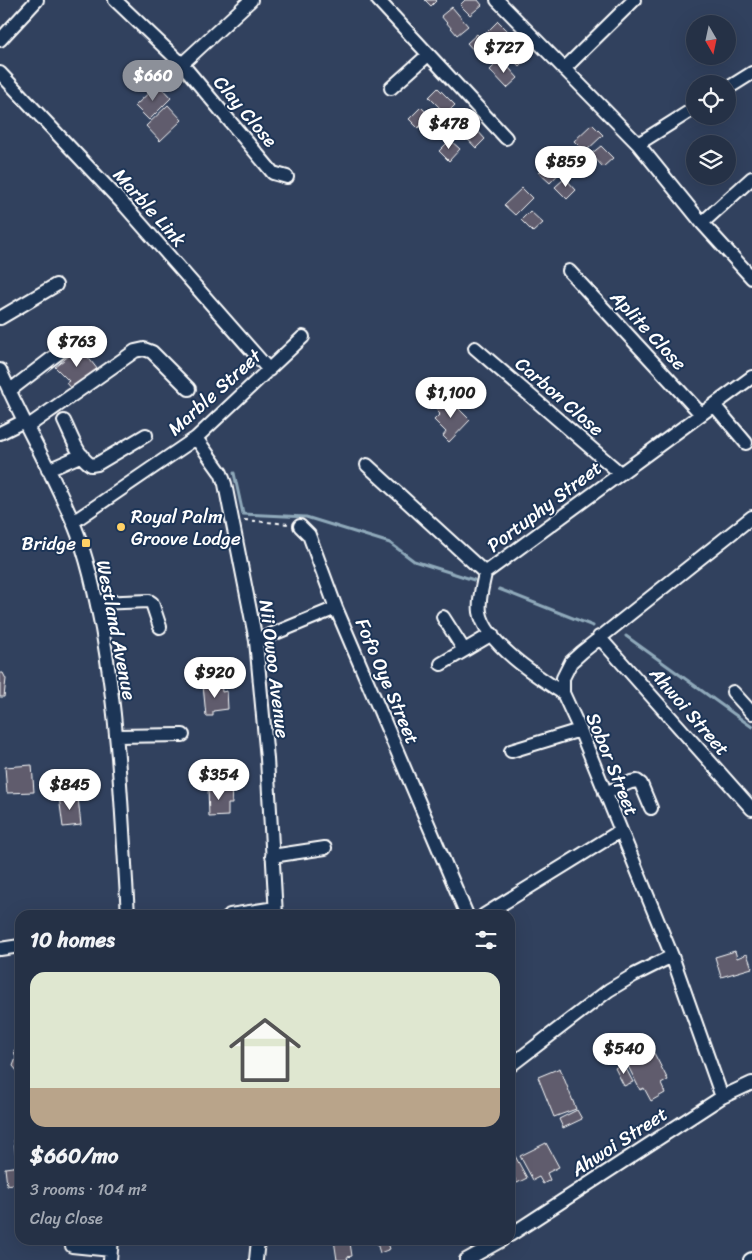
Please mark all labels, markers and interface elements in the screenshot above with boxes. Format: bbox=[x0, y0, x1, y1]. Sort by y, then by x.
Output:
north arrow bbox=[686, 15, 736, 65]
map controls bbox=[686, 15, 736, 185]
pin: $727 bbox=[474, 32, 534, 74]
text: $727 bbox=[485, 33, 523, 62]
pin: $660 bbox=[123, 59, 183, 102]
text: $660 bbox=[133, 61, 173, 90]
street label: Clay Close bbox=[205, 68, 286, 155]
button: locate bbox=[686, 75, 736, 125]
pin: $478 bbox=[419, 108, 479, 150]
text: $478 bbox=[429, 109, 469, 138]
button: layers bbox=[686, 135, 736, 185]
pin: $859 bbox=[536, 146, 596, 188]
text: $859 bbox=[546, 147, 586, 176]
street label: Marble Link bbox=[105, 160, 194, 255]
street label: Aplite Close bbox=[602, 282, 695, 379]
pin: $763 bbox=[47, 326, 107, 368]
text: $763 bbox=[58, 327, 96, 356]
street label: Marble Street bbox=[160, 340, 270, 444]
street label: Carbon Close bbox=[508, 348, 612, 445]
pin: $1,100 bbox=[410, 376, 492, 419]
text: $1,100 bbox=[426, 378, 476, 407]
street label: Portuphy Street bbox=[479, 452, 609, 561]
place label: Royal Palm Groove Lodge bbox=[131, 500, 241, 555]
marker: Royal Palm Groove Lodge bbox=[115, 521, 127, 533]
place label: Bridge bbox=[22, 527, 76, 560]
marker: Bridge bbox=[80, 537, 92, 549]
street label: Westland Avenue bbox=[87, 557, 146, 703]
street label: Nii Owoo Avenue bbox=[250, 598, 299, 740]
street label: Fofo Oye Street bbox=[346, 613, 429, 750]
pin: $920 bbox=[185, 656, 245, 699]
text: $920 bbox=[195, 658, 235, 687]
street label: Ahwoi Street bbox=[640, 658, 738, 764]
street label: Sobor Street bbox=[577, 707, 648, 821]
pin: $354 bbox=[189, 758, 249, 801]
text: $354 bbox=[199, 760, 239, 789]
pin: $845 bbox=[40, 768, 100, 811]
text: $845 bbox=[50, 770, 90, 799]
text: 10 homes bbox=[30, 921, 115, 959]
icon: filters bbox=[472, 926, 500, 954]
icon: home bbox=[220, 1005, 310, 1095]
pin: $540 bbox=[594, 1032, 654, 1075]
text: $540 bbox=[604, 1034, 644, 1063]
street label: Ahwoi Street bbox=[563, 1098, 674, 1186]
text: $660/mo bbox=[30, 1137, 118, 1175]
text: 3 rooms · 104 m² bbox=[30, 1175, 147, 1204]
text: Clay Close bbox=[30, 1204, 103, 1233]

